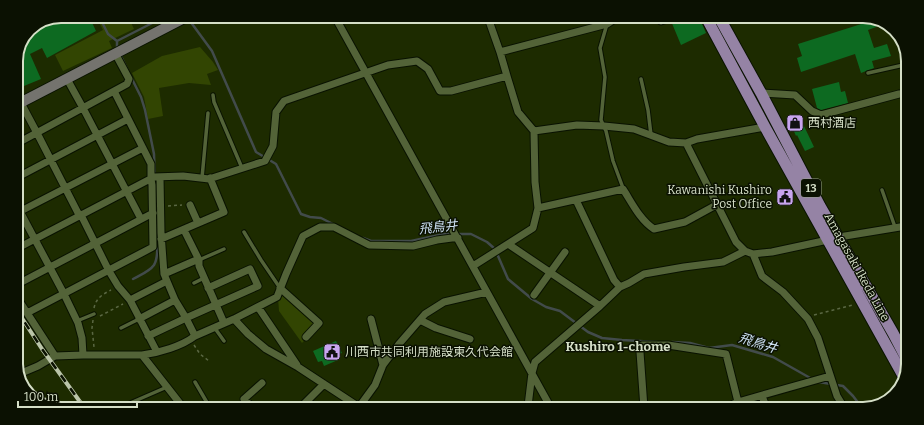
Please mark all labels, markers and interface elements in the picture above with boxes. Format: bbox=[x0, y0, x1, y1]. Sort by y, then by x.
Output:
shop icon: 西村酒店 bbox=[785, 113, 805, 133]
place label: 西村酒店 bbox=[808, 116, 856, 130]
road number: 13 bbox=[801, 179, 821, 197]
place label: Kawanishi Kushiro Post Office bbox=[667, 183, 772, 211]
public building icon: Kawanishi Kushiro Post Office bbox=[775, 187, 795, 207]
street label: Amagasaki Ikeda Line bbox=[821, 210, 893, 324]
water label: 飛鳥井 bbox=[418, 217, 459, 237]
water label: 飛鳥井 bbox=[737, 330, 780, 356]
district label: Kushiro 1-chome bbox=[566, 339, 671, 354]
public building icon: 川西市共同利用施設東久代会館 bbox=[322, 342, 342, 362]
place label: 川西市共同利用施設東久代会館 bbox=[345, 345, 513, 359]
scale bar bbox=[18, 383, 137, 409]
text: 100 m bbox=[24, 390, 59, 404]

